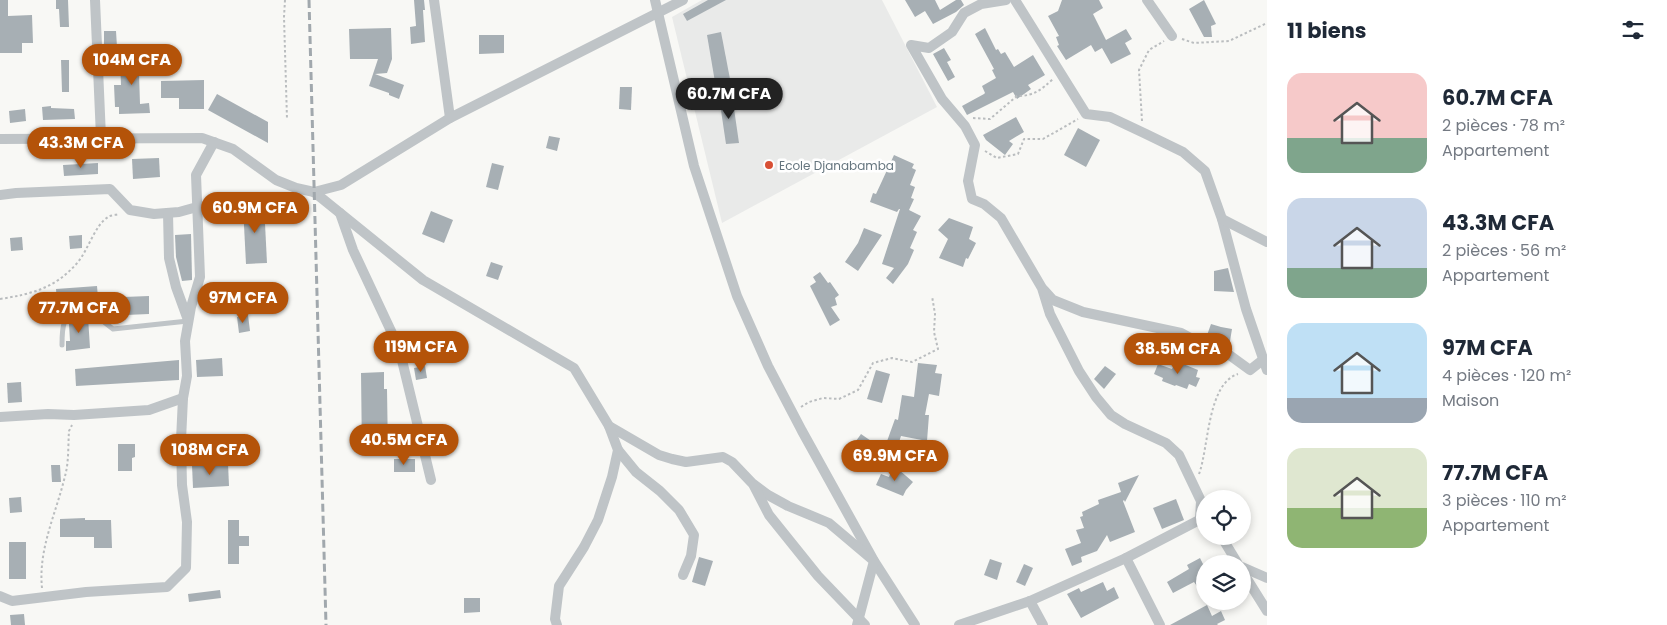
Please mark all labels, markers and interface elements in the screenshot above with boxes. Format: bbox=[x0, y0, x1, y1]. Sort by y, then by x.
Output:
text: 11 biens bbox=[1287, 16, 1367, 45]
icon: filters bbox=[1619, 16, 1647, 44]
pin: 104M CFA bbox=[80, 44, 184, 86]
text: 104M CFA bbox=[93, 48, 171, 71]
pin: 60.7M CFA bbox=[672, 78, 786, 120]
text: 60.7M CFA bbox=[687, 82, 771, 105]
text: 60.7M CFA bbox=[1442, 83, 1553, 112]
icon: home bbox=[1327, 93, 1387, 153]
text: 2 pièces · 78 m² bbox=[1442, 114, 1565, 137]
pin: 43.3M CFA bbox=[24, 126, 138, 169]
text: 43.3M CFA bbox=[38, 131, 124, 154]
text: Appartement bbox=[1442, 139, 1549, 162]
place label: Ecole Djanabamba bbox=[779, 157, 894, 174]
marker: Ecole Djanabamba bbox=[763, 159, 775, 171]
pin: 60.9M CFA bbox=[198, 192, 312, 234]
text: 60.9M CFA bbox=[212, 196, 298, 219]
text: 43.3M CFA bbox=[1442, 208, 1554, 237]
icon: home bbox=[1327, 218, 1387, 278]
text: 2 pièces · 56 m² bbox=[1442, 239, 1566, 262]
text: Appartement bbox=[1442, 264, 1549, 287]
pin: 97M CFA bbox=[197, 282, 289, 324]
text: 97M CFA bbox=[208, 286, 278, 309]
pin: 77.7M CFA bbox=[22, 292, 136, 334]
text: 77.7M CFA bbox=[38, 296, 120, 319]
pin: 119M CFA bbox=[369, 330, 473, 373]
pin: 38.5M CFA bbox=[1121, 332, 1235, 375]
text: 97M CFA bbox=[1442, 333, 1533, 362]
text: 119M CFA bbox=[385, 335, 457, 358]
text: 38.5M CFA bbox=[1135, 337, 1221, 360]
icon: home bbox=[1327, 343, 1387, 403]
text: 4 pièces · 120 m² bbox=[1442, 364, 1571, 387]
text: Maison bbox=[1442, 389, 1499, 412]
pin: 40.5M CFA bbox=[347, 424, 461, 466]
text: 40.5M CFA bbox=[361, 428, 448, 451]
pin: 108M CFA bbox=[158, 434, 262, 476]
text: 108M CFA bbox=[171, 438, 249, 461]
pin: 69.9M CFA bbox=[838, 440, 952, 482]
text: 69.9M CFA bbox=[852, 444, 938, 467]
text: 77.7M CFA bbox=[1442, 458, 1548, 487]
icon: home bbox=[1327, 468, 1387, 528]
text: 3 pièces · 110 m² bbox=[1442, 489, 1567, 512]
map controls bbox=[1196, 490, 1251, 610]
button: locate bbox=[1196, 490, 1251, 545]
text: Appartement bbox=[1442, 514, 1549, 537]
button: layers bbox=[1196, 555, 1251, 610]

